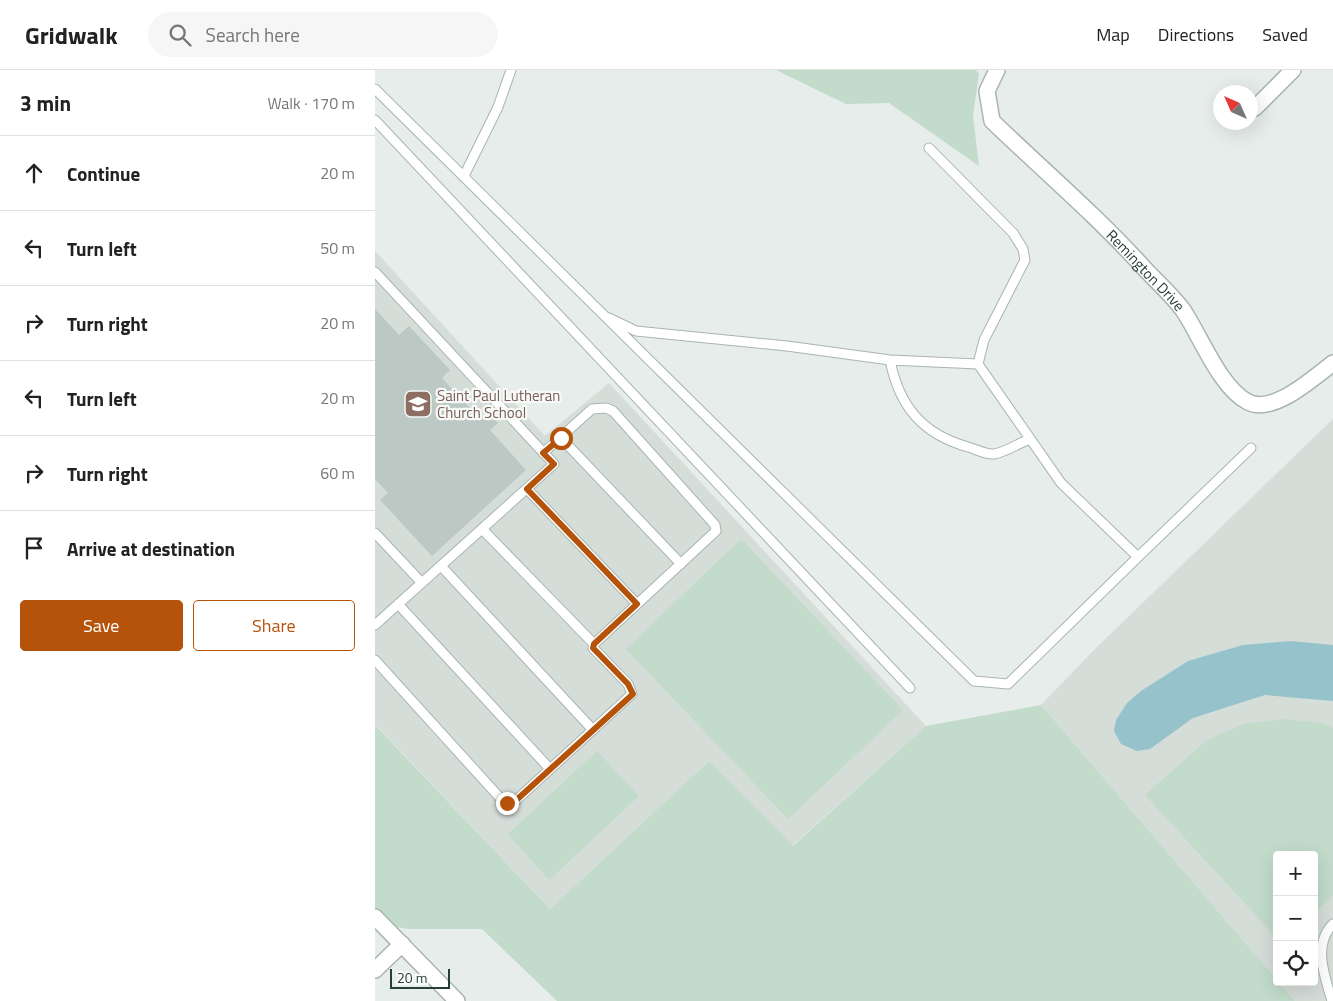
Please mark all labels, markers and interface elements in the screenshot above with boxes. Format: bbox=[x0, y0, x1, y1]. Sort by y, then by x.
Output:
search box bbox=[148, 12, 498, 57]
text: Gridwalk bbox=[25, 17, 118, 53]
text: Search here bbox=[206, 20, 300, 49]
icon: search bbox=[166, 21, 194, 49]
text: Map bbox=[1096, 21, 1130, 48]
text: Directions bbox=[1158, 21, 1234, 48]
text: Saved bbox=[1262, 21, 1308, 48]
north arrow bbox=[1213, 85, 1258, 130]
text: 3 min bbox=[20, 87, 71, 119]
text: Walk · 170 m bbox=[267, 91, 355, 115]
icon: ahead bbox=[20, 159, 48, 187]
text: Continue bbox=[67, 159, 140, 188]
text: 20 m bbox=[320, 161, 355, 185]
street label: Remington Drive bbox=[1101, 224, 1191, 316]
icon: left bbox=[20, 234, 48, 262]
text: Turn left bbox=[67, 234, 137, 263]
text: 50 m bbox=[320, 236, 355, 260]
icon: right bbox=[20, 309, 48, 337]
text: Turn right bbox=[67, 309, 148, 338]
text: 20 m bbox=[320, 311, 355, 335]
icon: left bbox=[20, 384, 48, 412]
text: Turn left bbox=[67, 384, 137, 413]
place label: Saint Paul Lutheran Church School bbox=[437, 384, 560, 424]
text: 20 m bbox=[320, 386, 355, 410]
school or university icon: Saint Paul Lutheran Church School bbox=[403, 389, 433, 419]
route start bbox=[550, 427, 573, 450]
icon: right bbox=[20, 459, 48, 487]
text: Turn right bbox=[67, 459, 148, 488]
text: 60 m bbox=[320, 461, 355, 485]
icon: arrive bbox=[20, 534, 48, 562]
text: Arrive at destination bbox=[67, 534, 235, 563]
button: Save bbox=[20, 600, 183, 651]
button: Share bbox=[193, 600, 355, 651]
route end bbox=[496, 792, 519, 815]
map controls bbox=[1273, 851, 1318, 986]
button: + bbox=[1273, 851, 1318, 896]
button: − bbox=[1273, 896, 1318, 941]
button: locate bbox=[1273, 941, 1318, 986]
scale bar bbox=[390, 966, 450, 989]
text: 20 m bbox=[397, 967, 427, 988]

